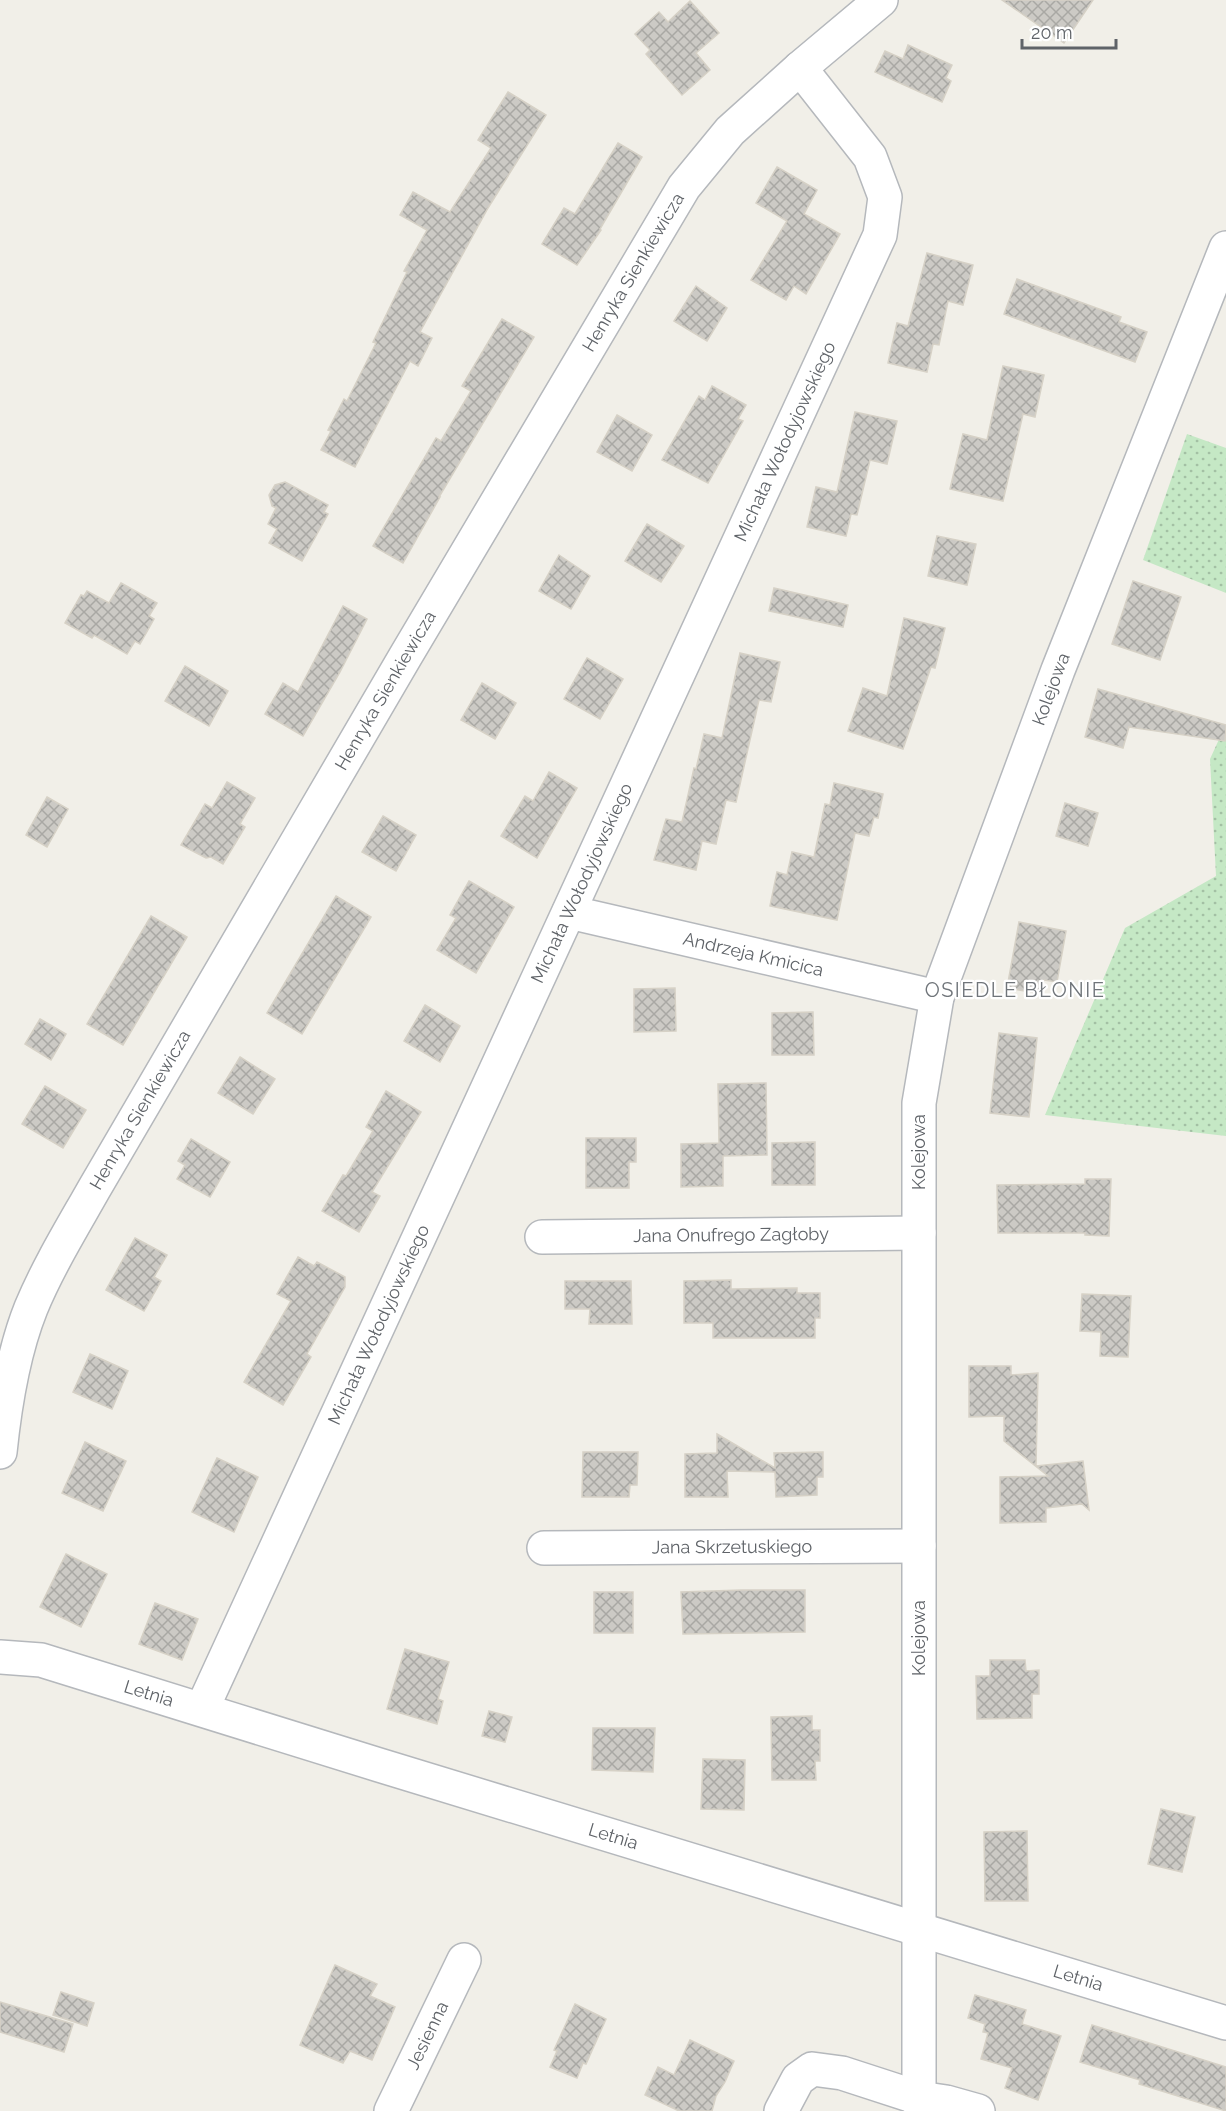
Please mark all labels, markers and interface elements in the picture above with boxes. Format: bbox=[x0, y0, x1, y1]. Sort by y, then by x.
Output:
scale bar bbox=[1022, 12, 1116, 50]
text: 20 m bbox=[1031, 22, 1073, 43]
street label: Henryka Sienkiewicza bbox=[578, 189, 688, 355]
street label: Michała Wołodyjowskiego bbox=[729, 338, 840, 545]
street label: Henryka Sienkiewicza bbox=[330, 607, 440, 774]
street label: Kolejowa bbox=[1027, 650, 1074, 728]
street label: Michała Wołodyjowskiego bbox=[526, 779, 637, 986]
street label: Andrzeja Kmicica bbox=[681, 928, 826, 980]
district label: OSIEDLE BŁONIE bbox=[925, 978, 1105, 1002]
street label: Henryka Sienkiewicza bbox=[85, 1026, 195, 1193]
street label: Kolejowa bbox=[908, 1114, 929, 1190]
street label: Michała Wołodyjowskiego bbox=[323, 1221, 433, 1428]
street label: Jana Onufrego Zagłoby bbox=[633, 1223, 829, 1246]
street label: Jana Skrzetuskiego bbox=[652, 1536, 813, 1557]
street label: Kolejowa bbox=[908, 1600, 929, 1676]
street label: Letnia bbox=[121, 1675, 176, 1711]
street label: Letnia bbox=[586, 1818, 641, 1853]
street label: Letnia bbox=[1051, 1960, 1106, 1995]
street label: Jesienna bbox=[402, 1998, 452, 2073]

